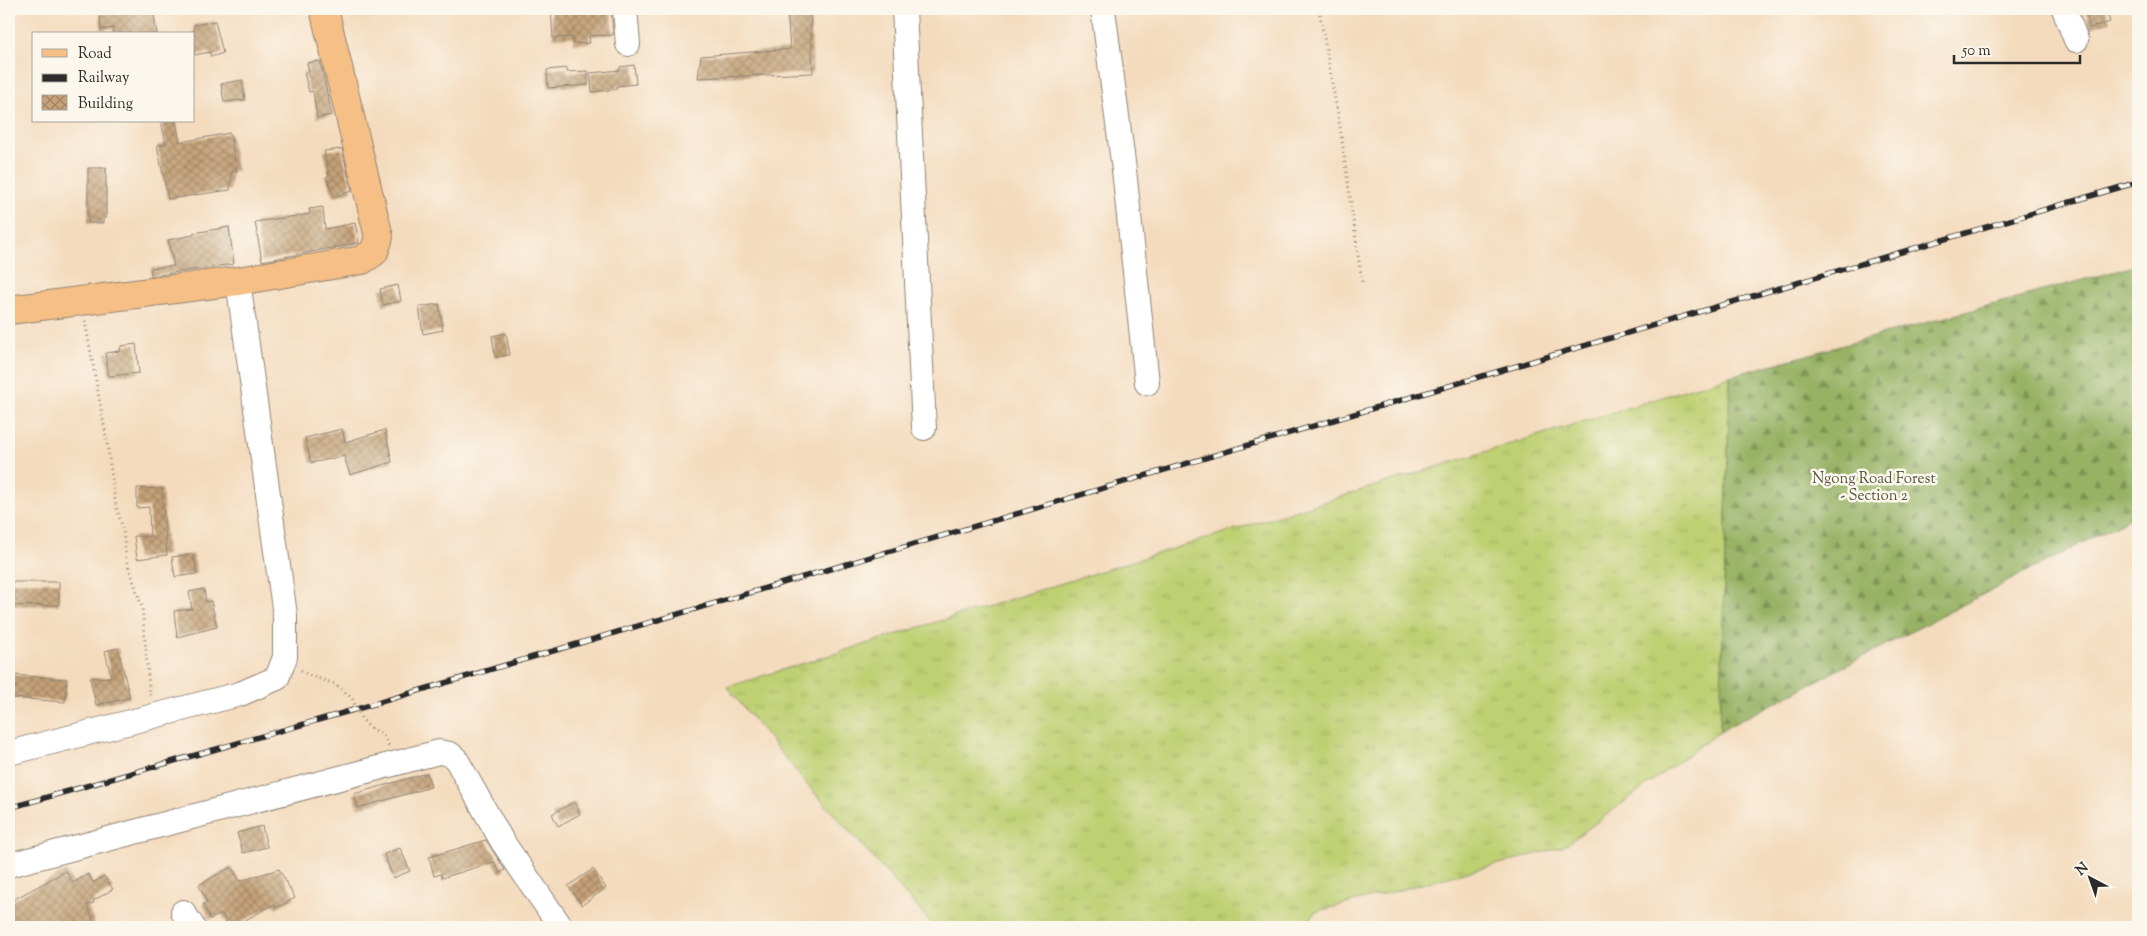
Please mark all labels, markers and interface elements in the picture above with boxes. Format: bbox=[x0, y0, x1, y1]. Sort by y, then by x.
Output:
legend bbox=[32, 32, 195, 122]
scale bar bbox=[1954, 32, 2081, 64]
text: 50 m bbox=[1961, 41, 1991, 62]
text: Road bbox=[78, 44, 112, 65]
text: Railway bbox=[78, 68, 130, 89]
text: Building bbox=[78, 94, 133, 115]
park label: Ngong Road Forest - Section 2 bbox=[1812, 469, 1936, 507]
north arrow bbox=[2064, 854, 2114, 904]
text: N bbox=[2072, 858, 2094, 881]

